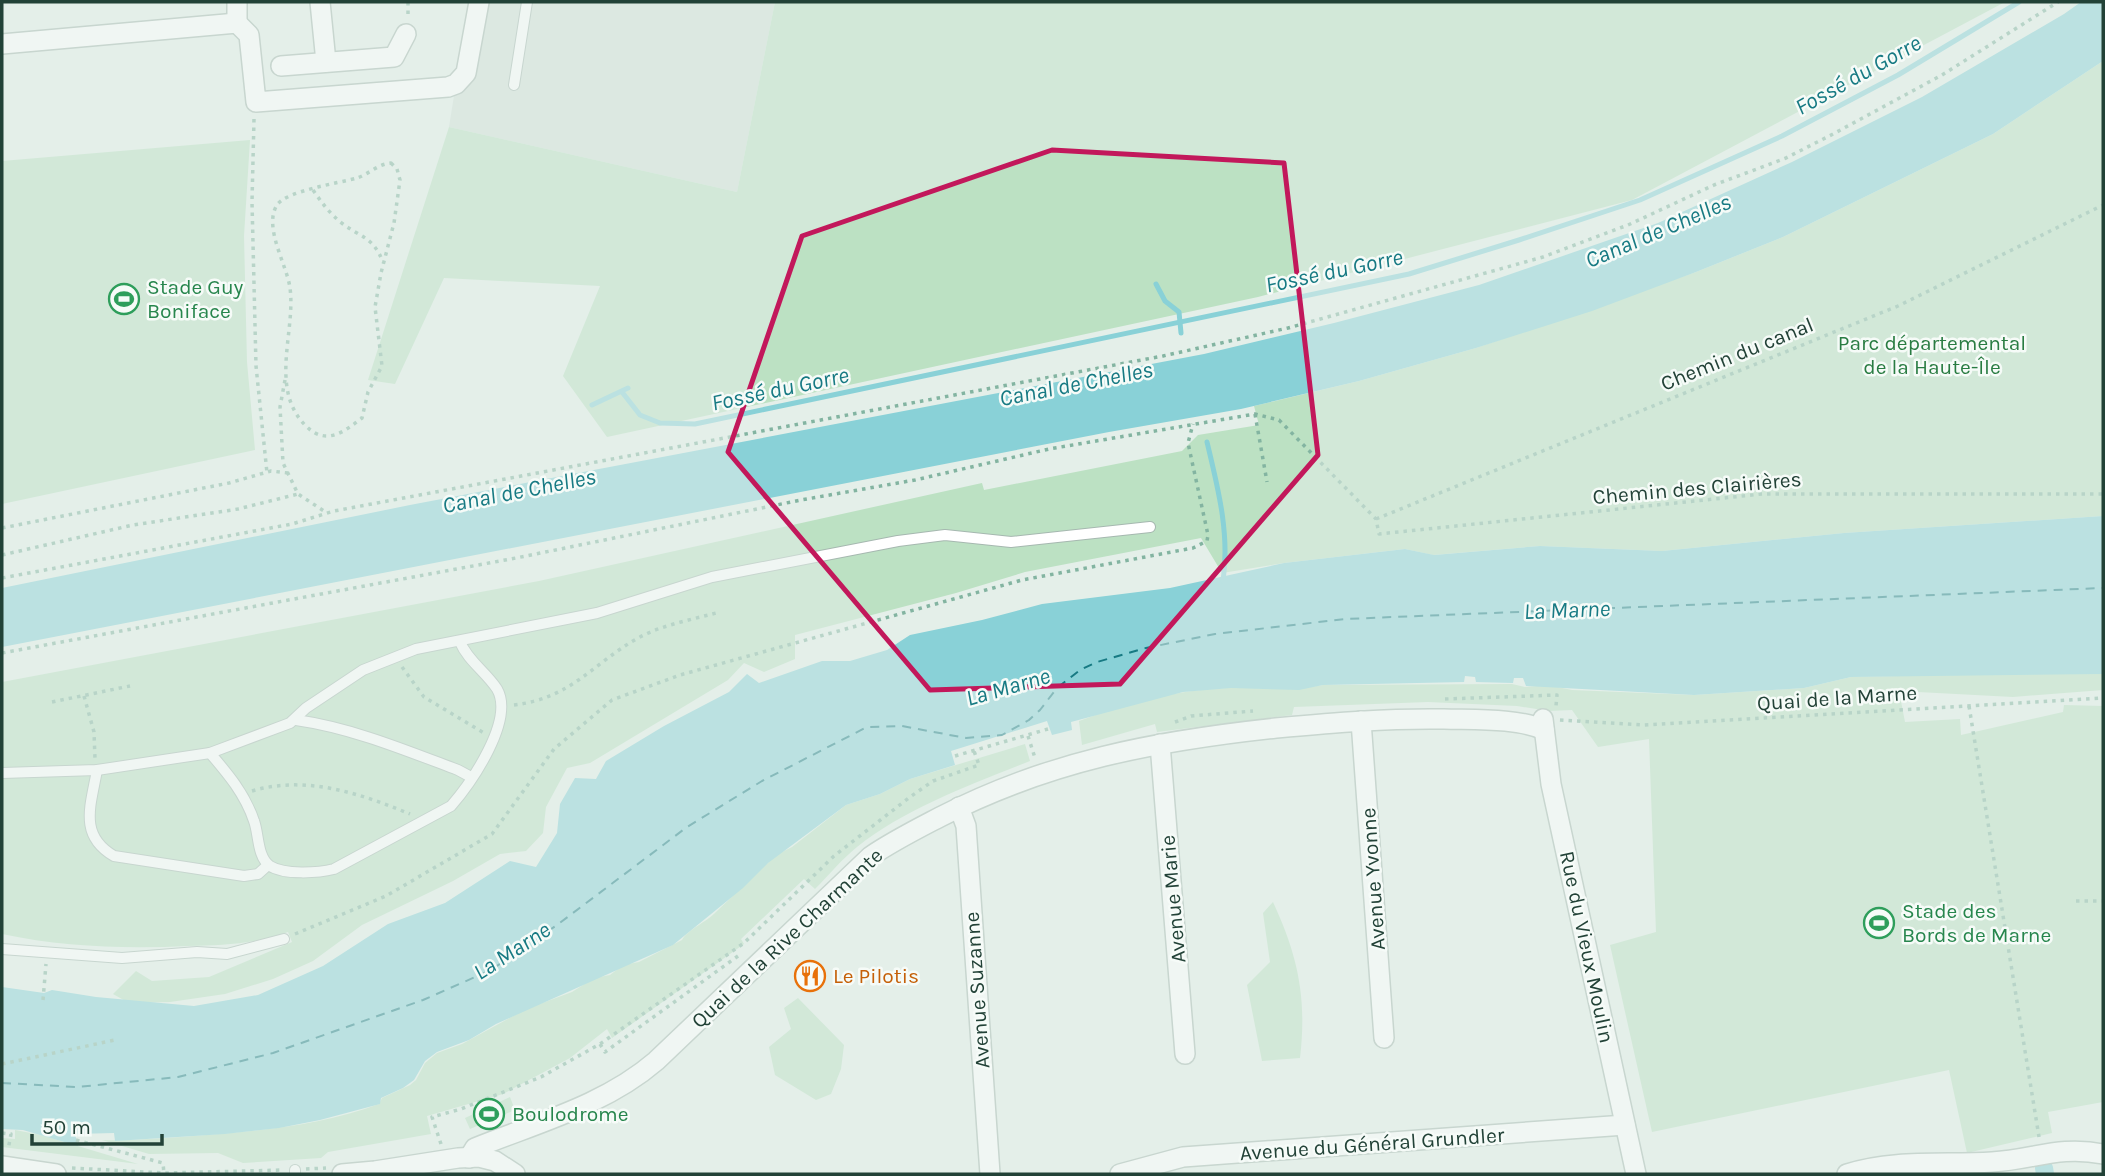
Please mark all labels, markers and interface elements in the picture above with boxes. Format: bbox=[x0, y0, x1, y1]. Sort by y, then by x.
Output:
water label: Fossé du Gorre bbox=[1790, 29, 1926, 121]
water label: Canal de Chelles bbox=[1581, 188, 1735, 274]
water label: Fossé du Gorre bbox=[1263, 243, 1405, 299]
place label: Stade Guy Boniface bbox=[147, 275, 244, 323]
sports icon: Stade Guy Boniface bbox=[107, 282, 141, 316]
street label: Chemin du canal bbox=[1657, 312, 1817, 396]
park label: Parc départemental de la Haute-Île bbox=[1838, 331, 2026, 379]
water label: Canal de Chelles bbox=[997, 356, 1155, 412]
water label: Fossé du Gorre bbox=[709, 361, 851, 417]
water label: Canal de Chelles bbox=[440, 463, 598, 519]
street label: Chemin des Clairières bbox=[1591, 467, 1803, 509]
water label: La Marne bbox=[1523, 595, 1611, 625]
water label: La Marne bbox=[963, 662, 1054, 712]
street label: Quai de la Marne bbox=[1756, 680, 1918, 716]
street label: Avenue Yvonne bbox=[1356, 807, 1390, 951]
street label: Avenue Marie bbox=[1155, 834, 1191, 964]
street label: Quai de la Rive Charmante bbox=[686, 843, 888, 1033]
street label: Rue du Vieux Moulin bbox=[1555, 849, 1619, 1045]
place label: Stade des Bords de Marne bbox=[1902, 899, 2051, 947]
sports icon: Stade des Bords de Marne bbox=[1862, 906, 1896, 940]
street label: Avenue Suzanne bbox=[960, 911, 994, 1069]
water label: La Marne bbox=[468, 916, 556, 986]
restaurant icon: Le Pilotis bbox=[793, 959, 827, 993]
place label: Le Pilotis bbox=[833, 964, 919, 988]
sports icon: Boulodrome bbox=[472, 1097, 506, 1131]
scale bar bbox=[32, 1102, 161, 1146]
place label: Boulodrome bbox=[512, 1102, 629, 1126]
text: 50 m bbox=[42, 1115, 91, 1139]
street label: Avenue du Général Grundler bbox=[1239, 1123, 1506, 1165]

